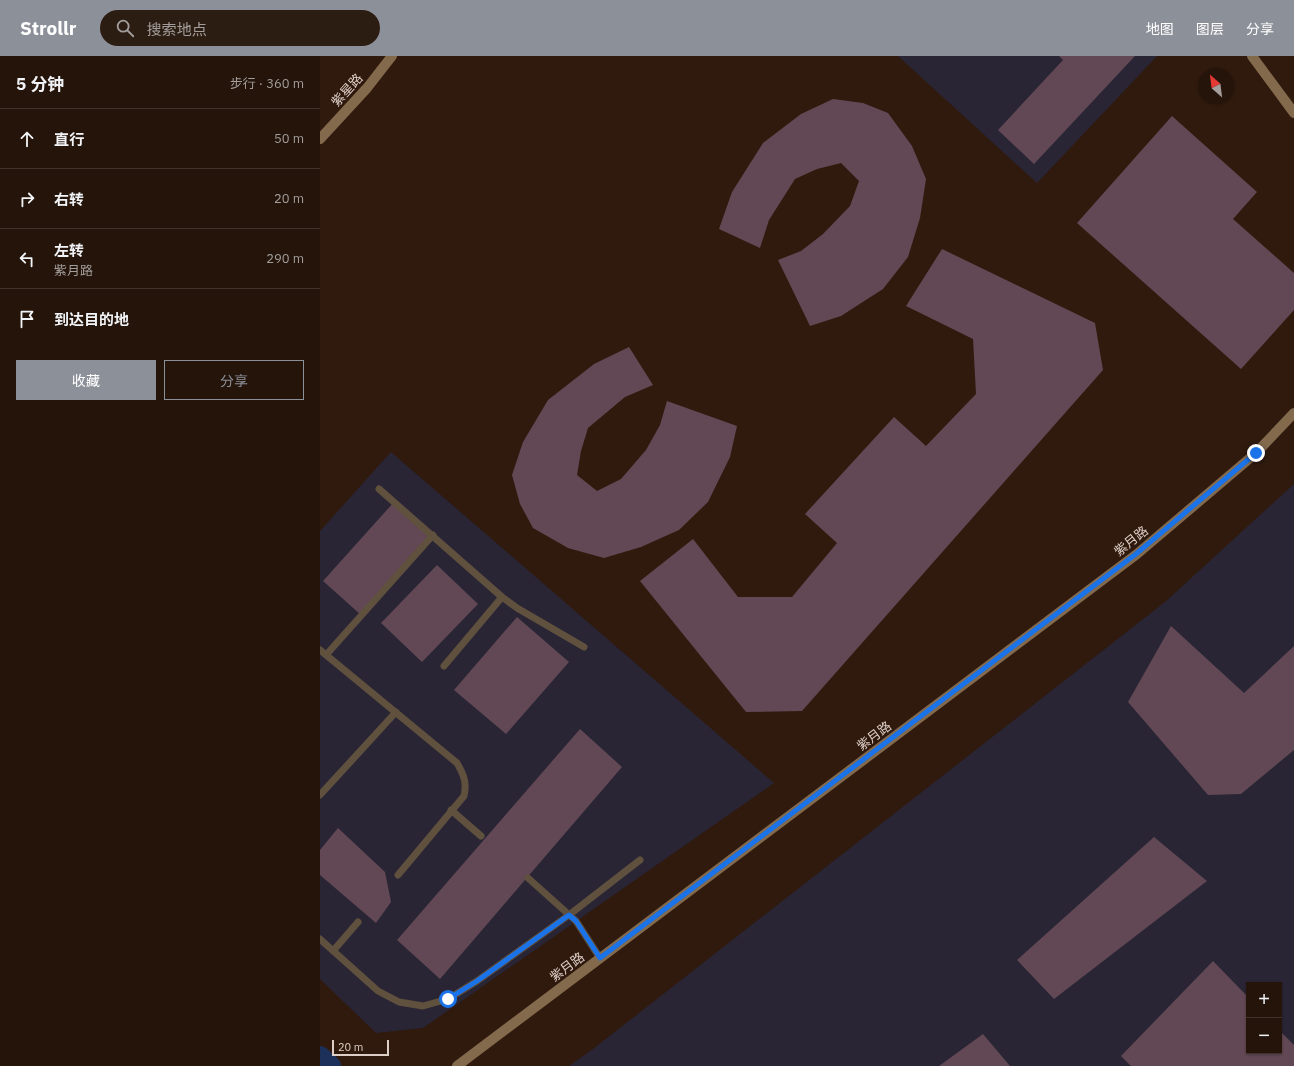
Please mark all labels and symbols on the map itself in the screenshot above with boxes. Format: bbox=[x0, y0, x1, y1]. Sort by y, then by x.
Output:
north arrow bbox=[1198, 68, 1234, 104]
street label: 紫星路 bbox=[328, 70, 366, 110]
route end bbox=[1247, 444, 1265, 462]
street label: 紫月路 bbox=[1110, 522, 1152, 560]
street label: 紫月路 bbox=[853, 717, 895, 755]
street label: 紫月路 bbox=[546, 948, 588, 986]
route start bbox=[439, 990, 457, 1008]
scale bar bbox=[332, 1038, 389, 1057]

